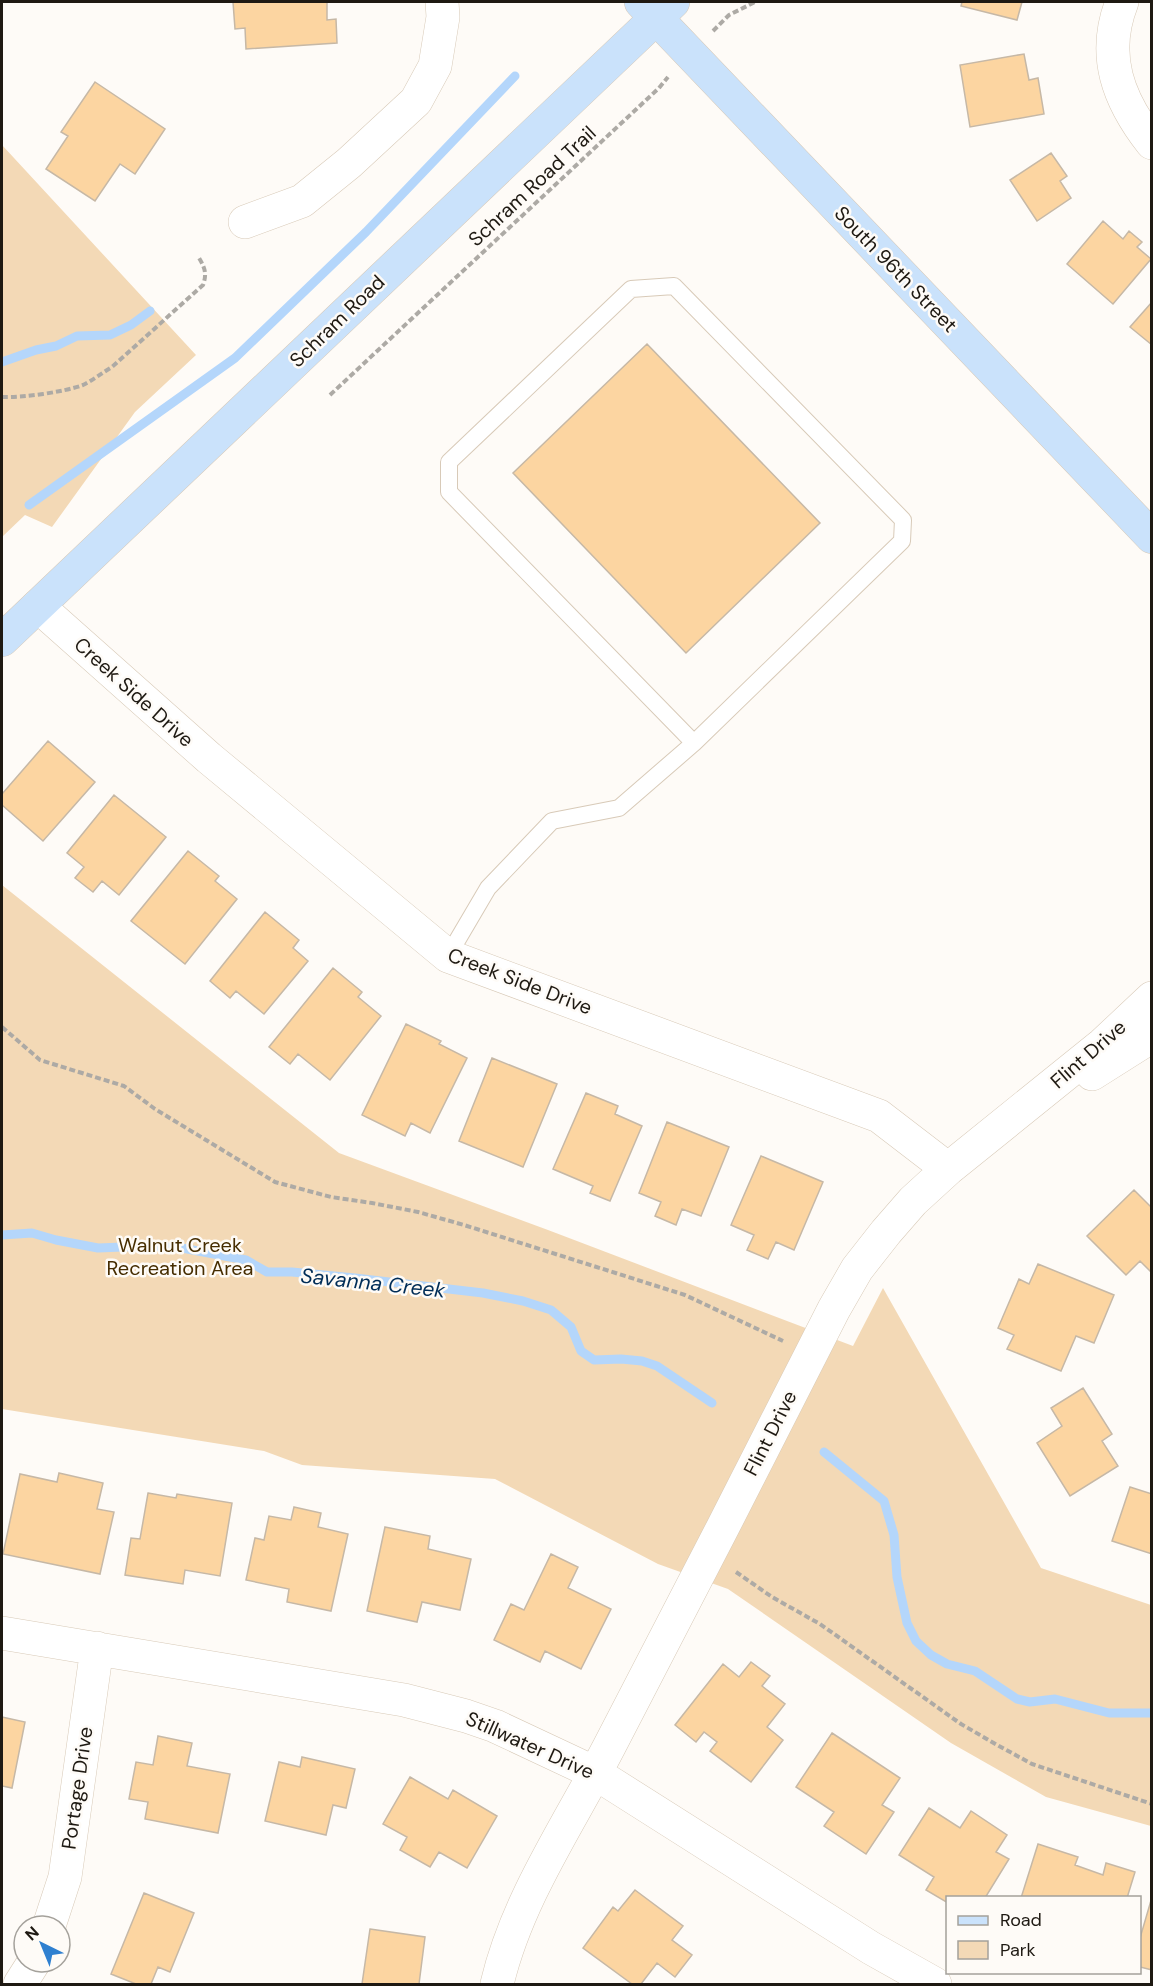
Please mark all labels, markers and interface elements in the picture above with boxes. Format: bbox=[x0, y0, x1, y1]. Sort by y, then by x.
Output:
street label: Schram Road Trail bbox=[463, 120, 601, 252]
street label: South 96th Street bbox=[829, 200, 963, 338]
street label: Schram Road bbox=[284, 269, 390, 373]
street label: Creek Side Drive bbox=[69, 631, 199, 753]
street label: Creek Side Drive bbox=[444, 942, 596, 1020]
street label: Flint Drive bbox=[1045, 1014, 1131, 1094]
park label: Walnut Creek Recreation Area bbox=[107, 1232, 253, 1281]
water label: Savanna Creek bbox=[299, 1261, 447, 1305]
street label: Flint Drive bbox=[738, 1386, 802, 1480]
street label: Stillwater Drive bbox=[462, 1705, 598, 1785]
street label: Portage Drive bbox=[56, 1725, 98, 1851]
legend bbox=[946, 1896, 1141, 1974]
text: Road bbox=[1000, 1908, 1042, 1932]
north arrow bbox=[12, 1914, 72, 1974]
text: N bbox=[21, 1922, 44, 1945]
text: Park bbox=[1000, 1938, 1036, 1962]

